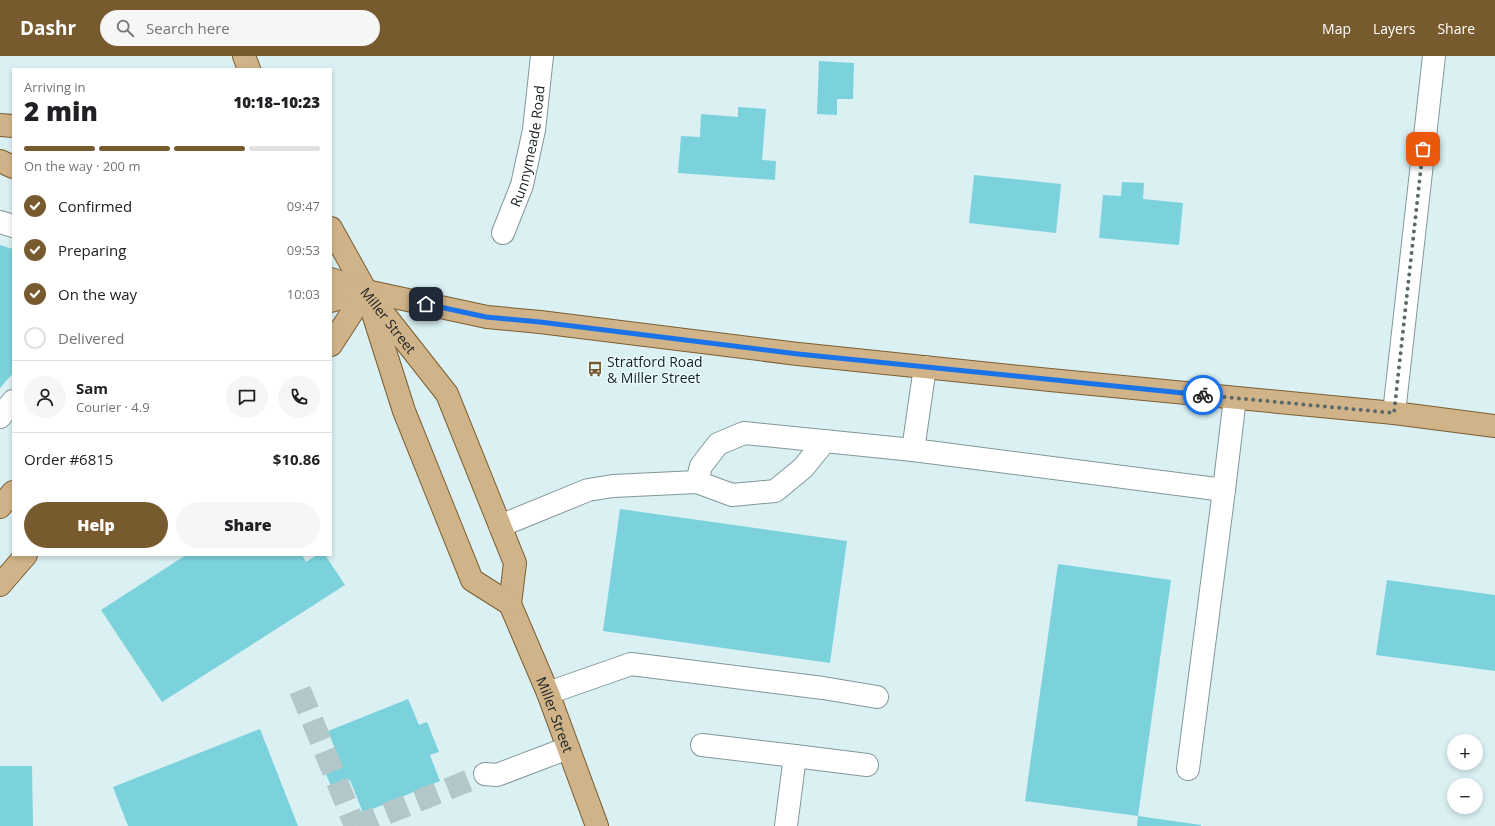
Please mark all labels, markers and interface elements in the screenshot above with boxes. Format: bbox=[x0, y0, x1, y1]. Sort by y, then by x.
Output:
search box bbox=[100, 10, 380, 46]
text: Dashr bbox=[20, 15, 76, 41]
icon: search bbox=[114, 17, 136, 39]
text: Search here bbox=[146, 18, 230, 38]
text: Map bbox=[1322, 19, 1351, 38]
text: Layers bbox=[1373, 19, 1415, 38]
text: Share bbox=[1437, 19, 1475, 38]
text: Arriving in bbox=[24, 78, 86, 96]
street label: Runnymeade Road bbox=[505, 84, 548, 209]
text: 10:18–10:23 bbox=[234, 92, 320, 112]
text: 2 min bbox=[24, 93, 98, 129]
pin bbox=[1406, 132, 1440, 166]
icon: bag bbox=[1412, 138, 1434, 160]
text: On the way · 200 m bbox=[24, 157, 140, 175]
icon: check bbox=[24, 195, 46, 217]
text: Confirmed bbox=[58, 196, 132, 216]
text: 09:47 bbox=[287, 197, 320, 215]
icon: check bbox=[24, 239, 46, 261]
text: Preparing bbox=[58, 240, 126, 260]
text: 09:53 bbox=[287, 241, 320, 259]
icon: check bbox=[24, 283, 46, 305]
street label: Miller Street bbox=[357, 283, 421, 357]
text: On the way bbox=[58, 284, 137, 304]
text: 10:03 bbox=[287, 285, 320, 303]
pin bbox=[409, 287, 443, 321]
icon: home bbox=[415, 293, 437, 315]
text: Delivered bbox=[58, 328, 125, 348]
place label: Stratford Road & Miller Street bbox=[607, 352, 703, 387]
bus stop icon: Stratford Road & Miller Street bbox=[586, 360, 604, 378]
courier bbox=[1183, 375, 1223, 415]
button: person bbox=[24, 376, 66, 418]
button: chat bbox=[226, 376, 268, 418]
button: phone bbox=[278, 376, 320, 418]
text: Sam bbox=[76, 378, 108, 398]
icon: bike bbox=[1192, 384, 1214, 406]
text: Courier · 4.9 bbox=[76, 398, 150, 416]
text: Order #6815 bbox=[24, 449, 113, 469]
text: $10.86 bbox=[273, 449, 320, 469]
button: Help bbox=[24, 502, 168, 548]
button: Share bbox=[176, 502, 320, 548]
street label: Miller Street bbox=[533, 673, 579, 755]
map controls bbox=[1447, 734, 1483, 814]
button: + bbox=[1447, 734, 1483, 770]
button: − bbox=[1447, 778, 1483, 814]

